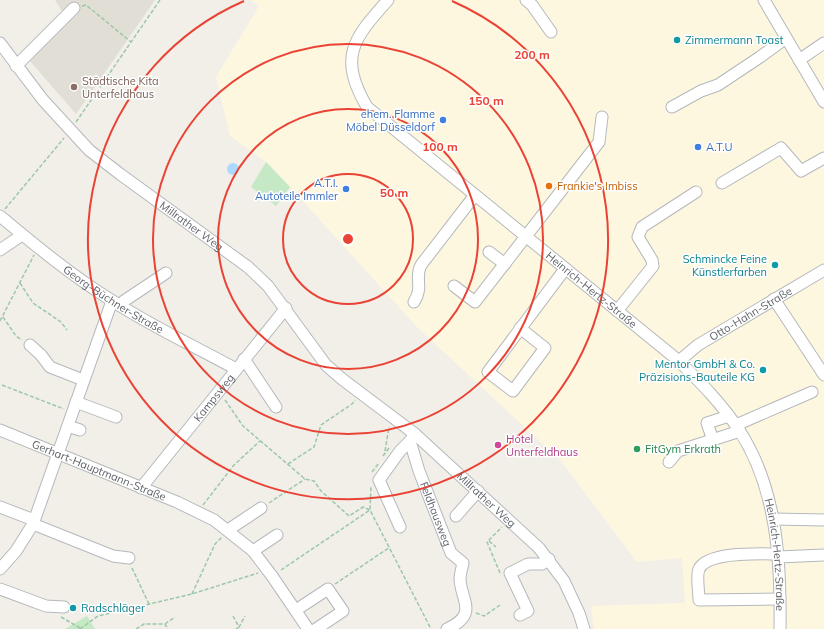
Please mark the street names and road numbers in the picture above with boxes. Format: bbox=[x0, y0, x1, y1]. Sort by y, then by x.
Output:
street label: Millrather Weg bbox=[157, 198, 226, 254]
street label: Heinrich-Hertz-Straße bbox=[543, 249, 640, 331]
street label: Georg-Büchner-Straße bbox=[60, 262, 166, 336]
street label: Otto-Hahn-Straße bbox=[707, 284, 794, 344]
street label: Kampsweg bbox=[190, 371, 237, 424]
street label: Gerhart-Hauptmann-Straße bbox=[30, 437, 168, 504]
street label: Millrather Weg bbox=[454, 469, 519, 530]
street label: Feldhausweg bbox=[417, 480, 455, 548]
street label: Heinrich-Hertz-Straße bbox=[762, 497, 787, 611]

